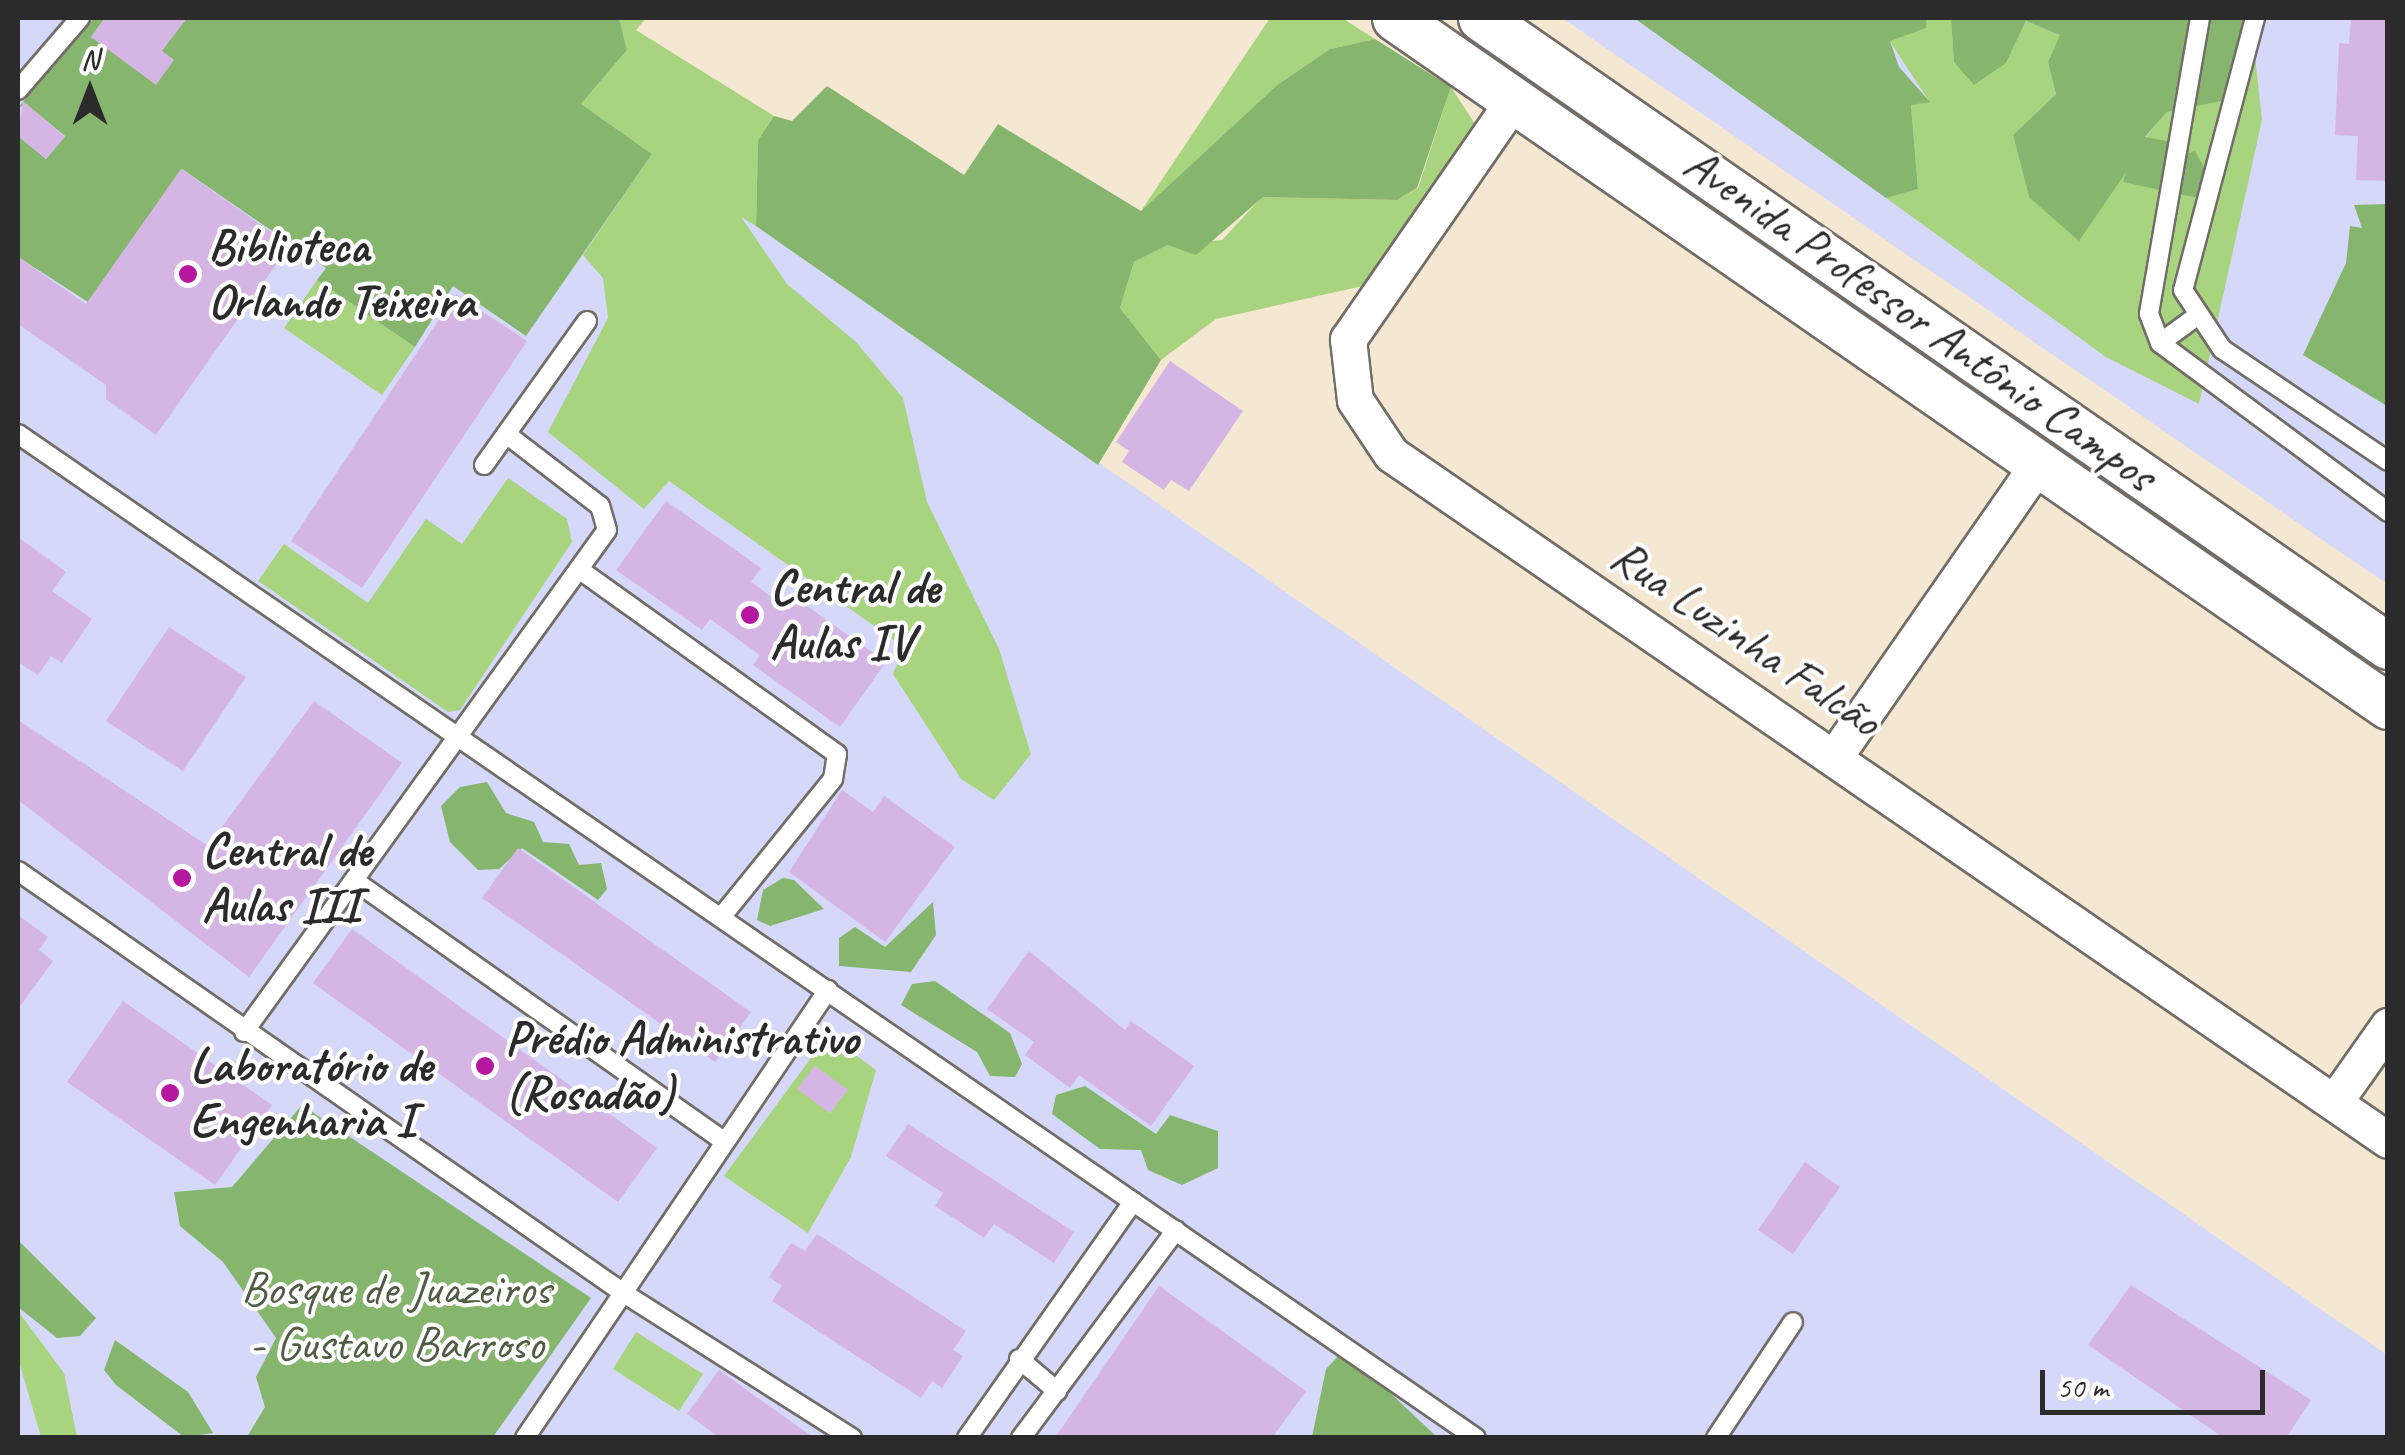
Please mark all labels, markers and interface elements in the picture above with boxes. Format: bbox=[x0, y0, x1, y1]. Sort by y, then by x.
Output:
north arrow bbox=[40, 40, 140, 140]
text: N bbox=[81, 42, 99, 77]
street label: Avenida Professor Antônio Campos bbox=[1674, 135, 2166, 503]
place label: Biblioteca Orlando Teixeira bbox=[208, 217, 472, 330]
marker: Biblioteca Orlando Teixeira bbox=[177, 263, 199, 285]
street label: Rua Luzinha Falcão bbox=[1600, 526, 1892, 750]
place label: Central de Aulas IV bbox=[770, 558, 939, 671]
marker: Central de Aulas IV bbox=[739, 604, 761, 626]
place label: Central de Aulas III bbox=[202, 821, 371, 934]
marker: Central de Aulas III bbox=[171, 867, 193, 889]
place label: Prédio Administrativo (Rosadão) bbox=[505, 1009, 861, 1122]
place label: Laboratório de Engenharia I bbox=[190, 1036, 432, 1149]
marker: Prédio Administrativo (Rosadão) bbox=[474, 1055, 496, 1077]
marker: Laboratório de Engenharia I bbox=[159, 1082, 181, 1104]
park label: Bosque de Juazeiros - Gustavo Barroso bbox=[242, 1259, 550, 1372]
scale bar bbox=[2045, 1350, 2270, 1412]
text: 50 m bbox=[2057, 1368, 2108, 1406]

